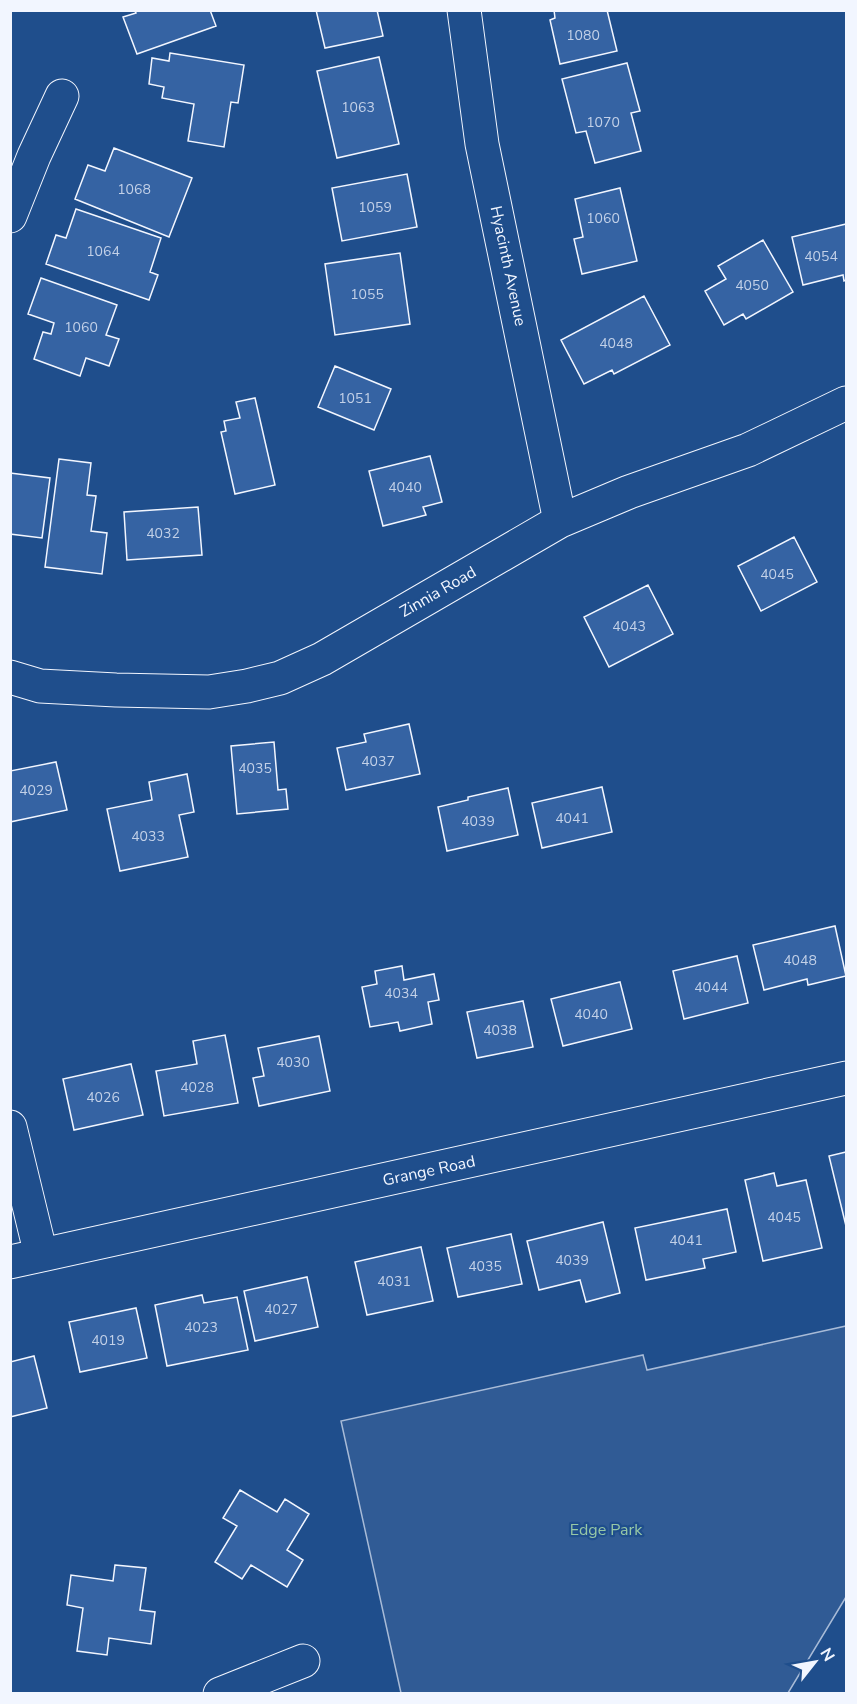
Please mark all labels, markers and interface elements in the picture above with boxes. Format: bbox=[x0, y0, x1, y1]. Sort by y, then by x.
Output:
house number: 1080 bbox=[566, 26, 600, 45]
house number: 1063 bbox=[341, 98, 375, 117]
house number: 1070 bbox=[586, 113, 620, 132]
house number: 1068 bbox=[117, 180, 151, 199]
house number: 1059 bbox=[358, 198, 392, 217]
street label: Hyacinth Avenue bbox=[485, 204, 531, 328]
house number: 1060 bbox=[586, 209, 620, 228]
house number: 1064 bbox=[86, 242, 120, 261]
house number: 4054 bbox=[804, 247, 838, 266]
house number: 4050 bbox=[735, 276, 769, 295]
house number: 1055 bbox=[350, 285, 384, 304]
house number: 1060 bbox=[64, 318, 98, 337]
house number: 4048 bbox=[599, 334, 633, 353]
house number: 1051 bbox=[338, 389, 372, 408]
house number: 4040 bbox=[388, 478, 422, 497]
house number: 4032 bbox=[146, 524, 180, 543]
street label: Zinnia Road bbox=[396, 561, 480, 623]
house number: 4045 bbox=[760, 565, 794, 584]
house number: 4043 bbox=[612, 617, 646, 636]
house number: 4037 bbox=[361, 752, 395, 771]
house number: 4035 bbox=[238, 759, 272, 778]
house number: 4029 bbox=[19, 781, 53, 800]
house number: 4041 bbox=[555, 809, 589, 828]
house number: 4039 bbox=[461, 812, 495, 831]
house number: 4033 bbox=[131, 827, 165, 846]
house number: 4048 bbox=[783, 951, 817, 970]
house number: 4044 bbox=[694, 978, 728, 997]
house number: 4034 bbox=[384, 984, 418, 1003]
house number: 4040 bbox=[574, 1005, 608, 1024]
house number: 4038 bbox=[483, 1021, 517, 1040]
house number: 4030 bbox=[276, 1053, 310, 1072]
house number: 4028 bbox=[180, 1078, 214, 1097]
house number: 4026 bbox=[86, 1088, 120, 1107]
street label: Grange Road bbox=[381, 1150, 477, 1192]
house number: 4045 bbox=[767, 1208, 801, 1227]
house number: 4041 bbox=[669, 1231, 703, 1250]
house number: 4039 bbox=[555, 1251, 589, 1270]
house number: 4035 bbox=[468, 1257, 502, 1276]
house number: 4031 bbox=[377, 1272, 411, 1291]
house number: 4027 bbox=[264, 1300, 298, 1319]
house number: 4023 bbox=[184, 1318, 218, 1337]
house number: 4019 bbox=[91, 1331, 125, 1350]
park label: Edge Park bbox=[570, 1519, 643, 1541]
north arrow bbox=[785, 1632, 845, 1692]
text: N bbox=[814, 1644, 840, 1666]

